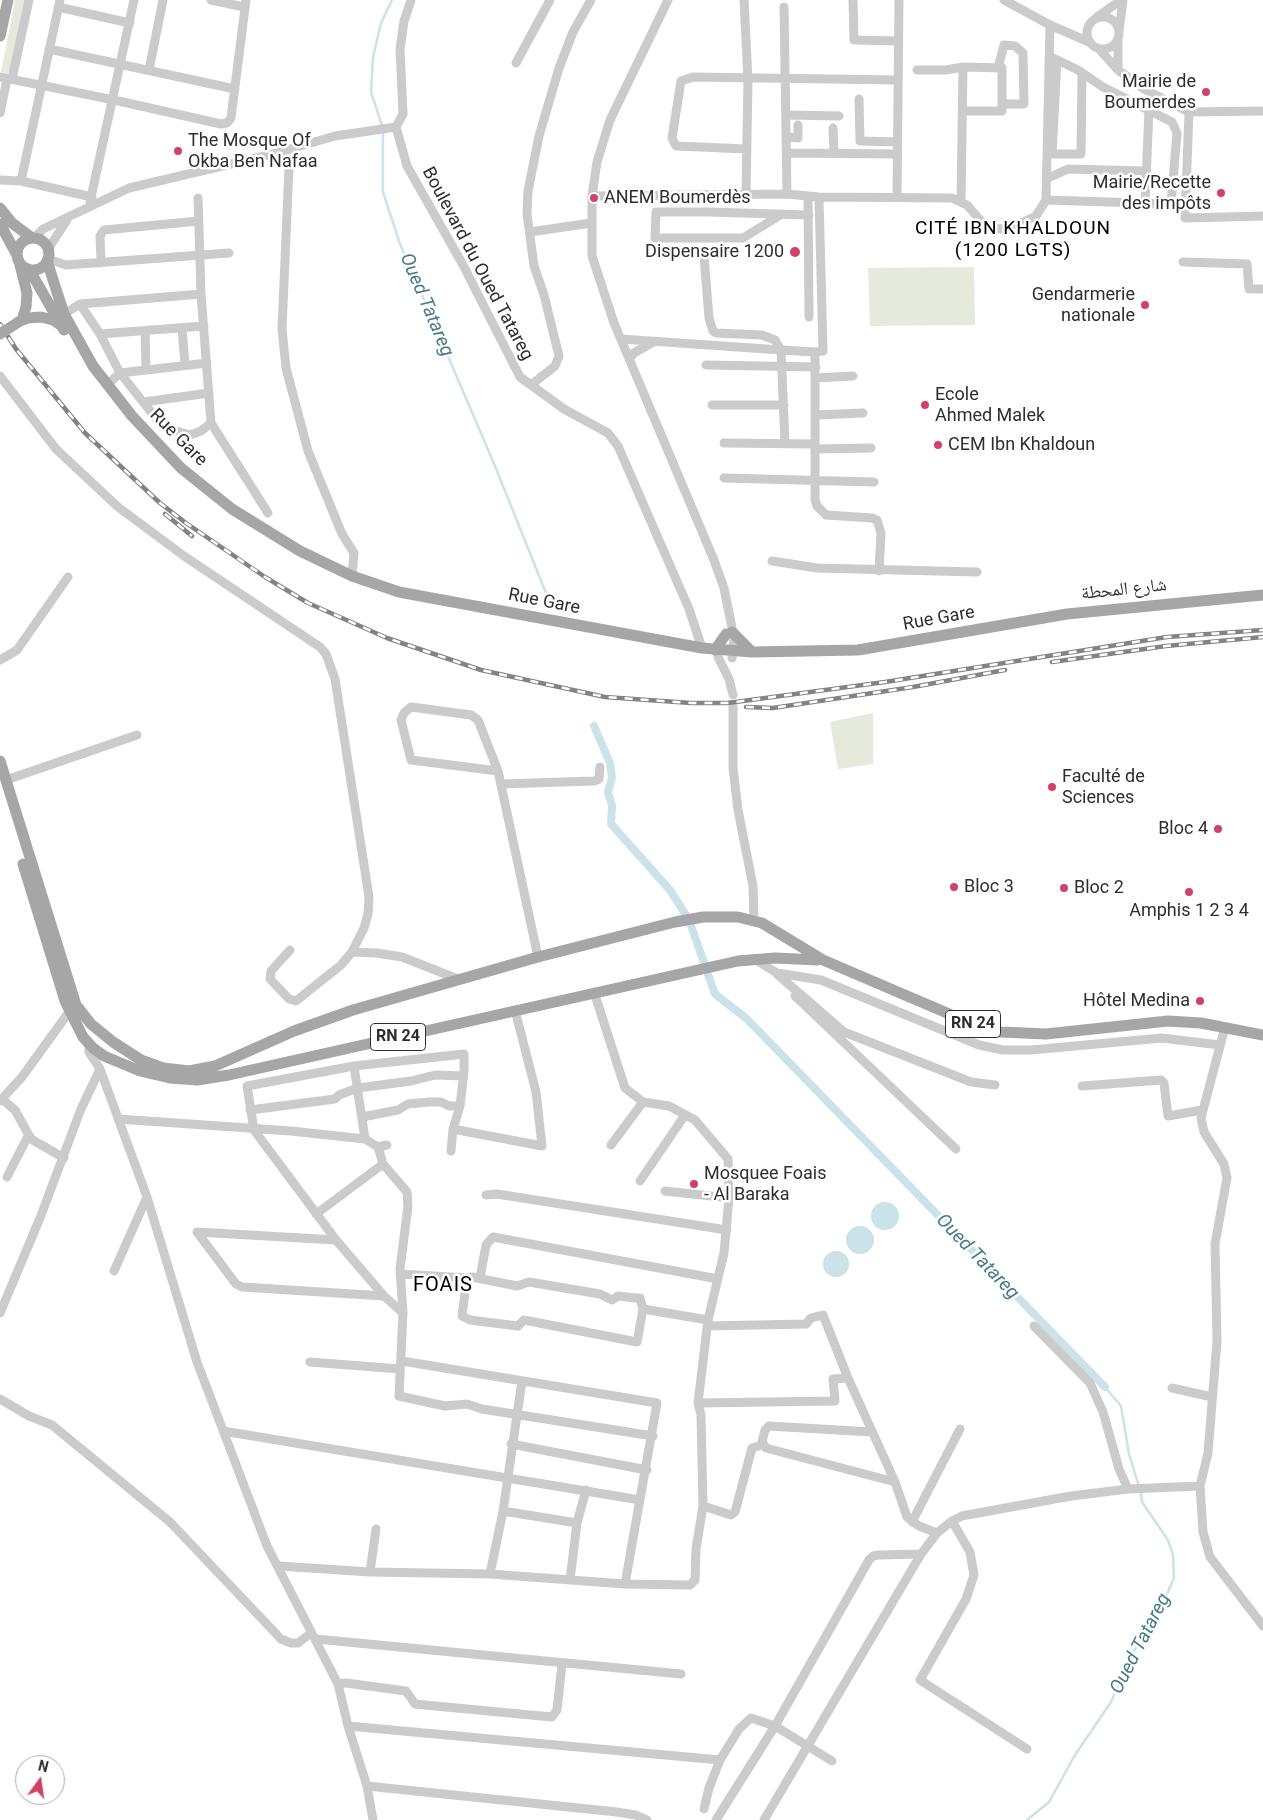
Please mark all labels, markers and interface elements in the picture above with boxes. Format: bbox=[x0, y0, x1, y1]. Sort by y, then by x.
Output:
place label: Mairie de Boumerdes bbox=[1104, 71, 1196, 114]
marker: Mairie de Boumerdes bbox=[1200, 86, 1212, 98]
place label: The Mosque Of Okba Ben Nafaa bbox=[188, 130, 318, 172]
marker: The Mosque Of Okba Ben Nafaa bbox=[172, 145, 184, 157]
street label: Boulevard du Oued Tatareg bbox=[417, 164, 537, 364]
place label: Mairie/Recette des impôts bbox=[1093, 172, 1211, 214]
place label: ANEM Boumerdès bbox=[604, 187, 751, 209]
marker: Mairie/Recette des impôts bbox=[1215, 187, 1227, 199]
marker: ANEM Boumerdès bbox=[588, 192, 600, 204]
district label: CITÉ IBN KHALDOUN (1200 LGTS) bbox=[913, 218, 1113, 262]
place label: Dispensaire 1200 bbox=[645, 241, 784, 263]
marker: Dispensaire 1200 bbox=[788, 245, 802, 259]
water label: Oued Tatareg bbox=[394, 250, 458, 360]
place label: Gendarmerie nationale bbox=[1032, 284, 1135, 326]
marker: Gendarmerie nationale bbox=[1139, 299, 1151, 311]
place label: Ecole Ahmed Malek bbox=[935, 384, 1045, 426]
marker: Ecole Ahmed Malek bbox=[919, 399, 931, 411]
street label: Rue Gare bbox=[145, 405, 211, 471]
place label: CEM Ibn Khaldoun bbox=[948, 434, 1095, 456]
marker: CEM Ibn Khaldoun bbox=[932, 439, 944, 451]
street label: شارع المحطة bbox=[1080, 575, 1168, 605]
street label: Rue Gare bbox=[506, 584, 582, 620]
street label: Rue Gare bbox=[901, 602, 977, 636]
place label: Faculté de Sciences bbox=[1062, 766, 1145, 809]
marker: Faculté de Sciences bbox=[1046, 781, 1058, 793]
place label: Bloc 4 bbox=[1158, 818, 1208, 840]
marker: Bloc 4 bbox=[1212, 823, 1224, 835]
place label: Bloc 3 bbox=[964, 876, 1014, 898]
place label: Bloc 2 bbox=[1074, 877, 1124, 899]
marker: Bloc 3 bbox=[948, 881, 960, 893]
marker: Bloc 2 bbox=[1058, 882, 1070, 894]
marker: Amphis 1 2 3 4 bbox=[1183, 886, 1195, 898]
place label: Amphis 1 2 3 4 bbox=[1129, 900, 1249, 922]
place label: Hôtel Medina bbox=[1083, 990, 1190, 1012]
marker: Hôtel Medina bbox=[1194, 995, 1206, 1007]
road number: RN 24 bbox=[946, 1011, 1000, 1038]
road number: RN 24 bbox=[370, 1024, 426, 1050]
place label: Mosquee Foais - Al Baraka bbox=[704, 1163, 826, 1206]
marker: Mosquee Foais - Al Baraka bbox=[688, 1178, 700, 1190]
water label: Oued Tatareg bbox=[931, 1210, 1023, 1304]
district label: FOAIS bbox=[412, 1274, 474, 1298]
water label: Oued Tatareg bbox=[1106, 1590, 1176, 1698]
north arrow bbox=[15, 1755, 65, 1805]
text: N bbox=[37, 1757, 50, 1775]

